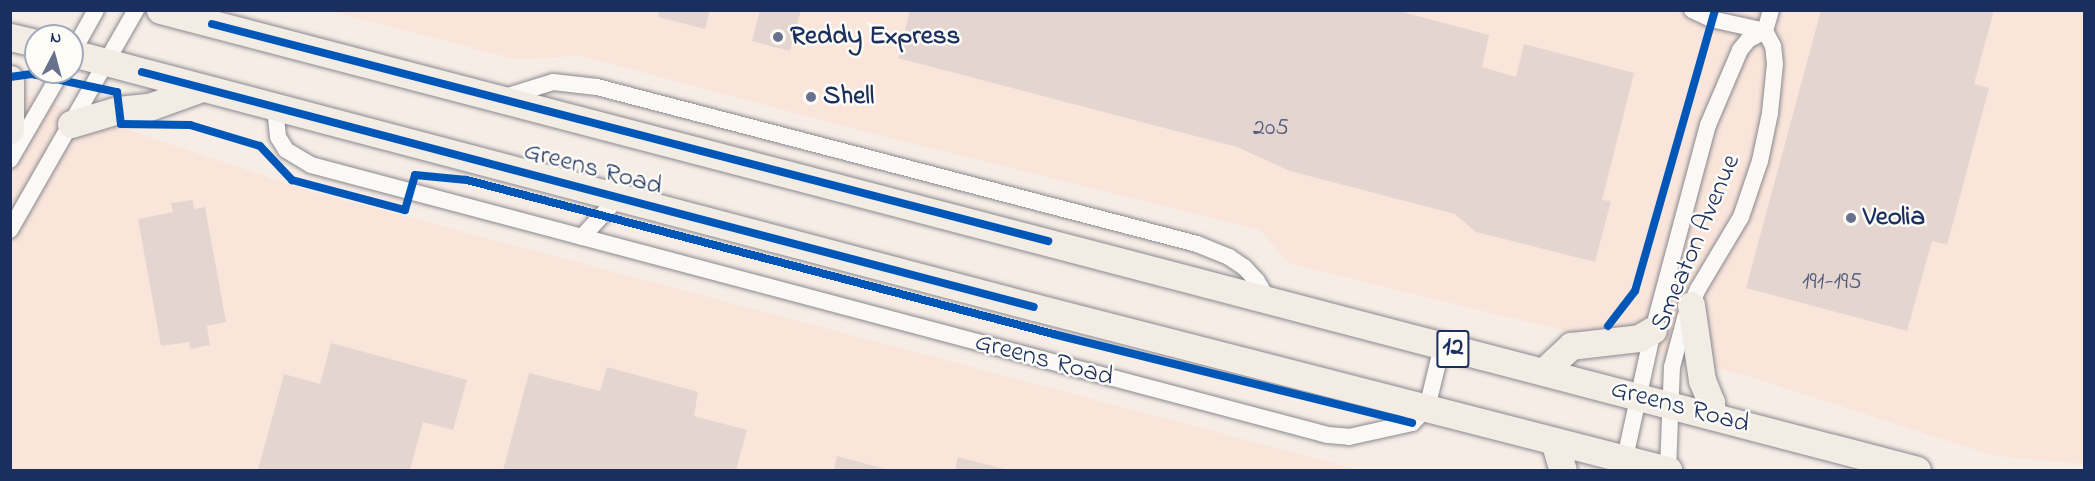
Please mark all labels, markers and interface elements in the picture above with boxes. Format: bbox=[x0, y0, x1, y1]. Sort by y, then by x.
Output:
place label: Reddy Express bbox=[790, 21, 960, 53]
north arrow bbox=[24, 24, 84, 84]
text: N bbox=[49, 26, 62, 51]
marker: Reddy Express bbox=[771, 30, 785, 44]
place label: Shell bbox=[823, 81, 874, 113]
marker: Shell bbox=[804, 90, 818, 104]
house number: 205 bbox=[1253, 115, 1289, 143]
street label: Greens Road bbox=[520, 135, 666, 203]
street label: Smeaton Avenue bbox=[1644, 150, 1748, 336]
place label: Veolia bbox=[1863, 202, 1925, 234]
marker: Veolia bbox=[1844, 211, 1858, 225]
house number: 191-195 bbox=[1802, 269, 1862, 297]
street label: Greens Road bbox=[971, 326, 1117, 394]
road number: 12 bbox=[1435, 326, 1471, 372]
street label: Greens Road bbox=[1607, 373, 1753, 441]

